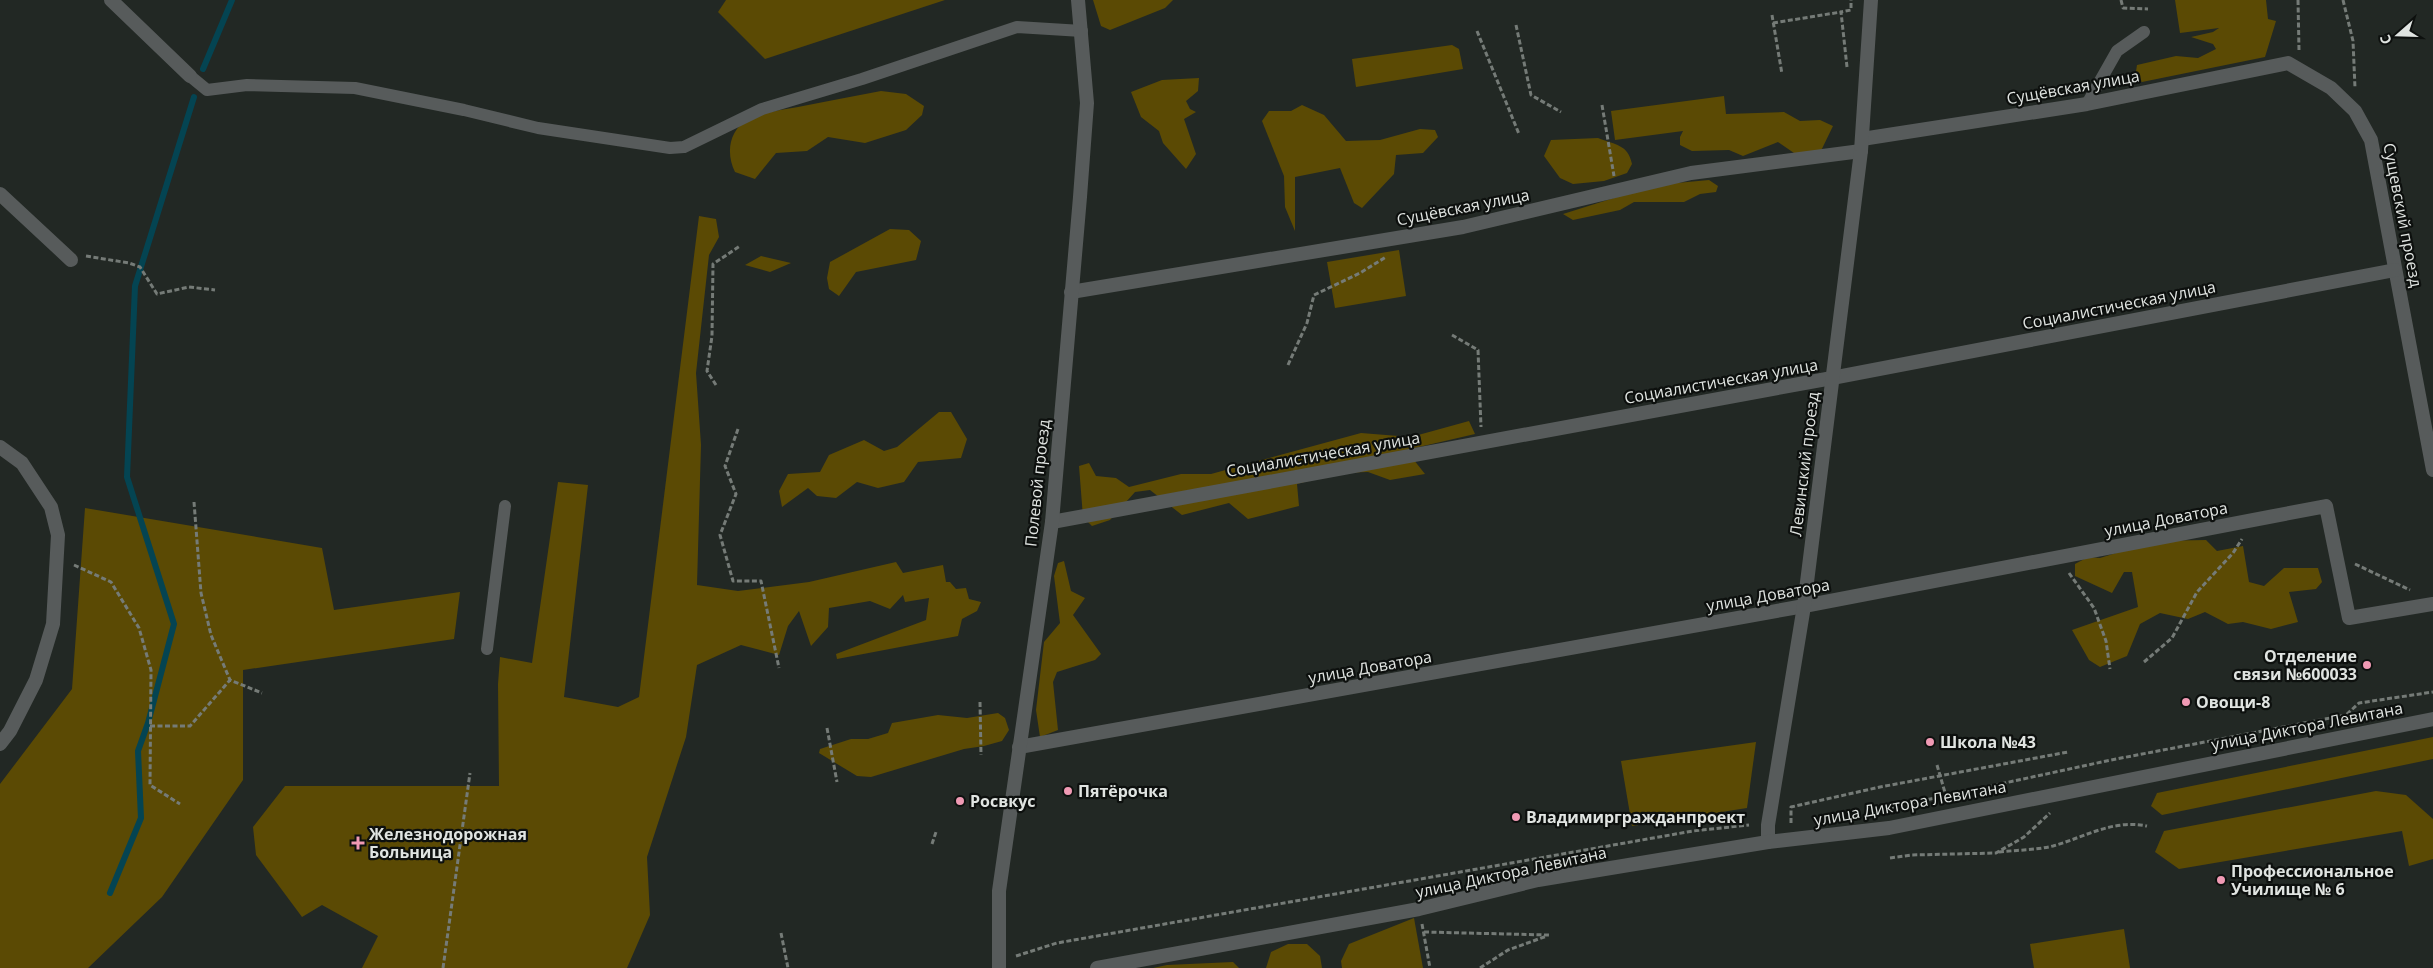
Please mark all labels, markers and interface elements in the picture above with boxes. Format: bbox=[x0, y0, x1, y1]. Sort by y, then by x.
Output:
north arrow bbox=[2373, 10, 2423, 60]
text: С bbox=[2375, 32, 2396, 47]
street label: Сущёвская улица bbox=[2005, 64, 2141, 110]
street label: Сущевский проезд bbox=[2378, 141, 2428, 289]
street label: Сущёвская улица bbox=[1395, 183, 1531, 231]
street label: Социалистическая улица bbox=[2021, 275, 2217, 335]
street label: Социалистическая улица bbox=[1622, 353, 1820, 409]
street label: Левинский проезд bbox=[1784, 390, 1824, 538]
street label: Полевой проезд bbox=[1019, 418, 1055, 548]
street label: Социалистическая улица bbox=[1224, 426, 1422, 482]
street label: улица Доватора bbox=[2103, 496, 2229, 542]
street label: улица Доватора bbox=[1705, 573, 1831, 617]
street label: улица Доватора bbox=[1307, 645, 1433, 689]
place label: Отделение связи №600033 bbox=[2233, 645, 2357, 685]
marker: Отделение связи №600033 bbox=[2361, 659, 2373, 671]
place label: Овощи-8 bbox=[2196, 691, 2270, 713]
marker: Овощи-8 bbox=[2180, 696, 2192, 708]
street label: улица Диктора Левитана bbox=[2209, 697, 2405, 755]
place label: Школа №43 bbox=[1940, 731, 2036, 753]
marker: Школа №43 bbox=[1924, 736, 1936, 748]
street label: улица Диктора Левитана bbox=[1812, 775, 2008, 831]
place label: Пятёрочка bbox=[1078, 780, 1168, 802]
marker: Пятёрочка bbox=[1062, 785, 1074, 797]
place label: Росвкус bbox=[970, 790, 1035, 812]
marker: Росвкус bbox=[954, 795, 966, 807]
place label: Владимиргражданпроект bbox=[1526, 806, 1745, 828]
marker: Владимиргражданпроект bbox=[1510, 811, 1522, 823]
place label: Железнодорожная Больница bbox=[369, 823, 527, 863]
marker: Железнодорожная Больница bbox=[351, 836, 365, 850]
street label: улица Диктора Левитана bbox=[1413, 841, 1609, 903]
place label: Профессиональное Училище № 6 bbox=[2231, 860, 2394, 900]
marker: Профессиональное Училище № 6 bbox=[2215, 874, 2227, 886]

